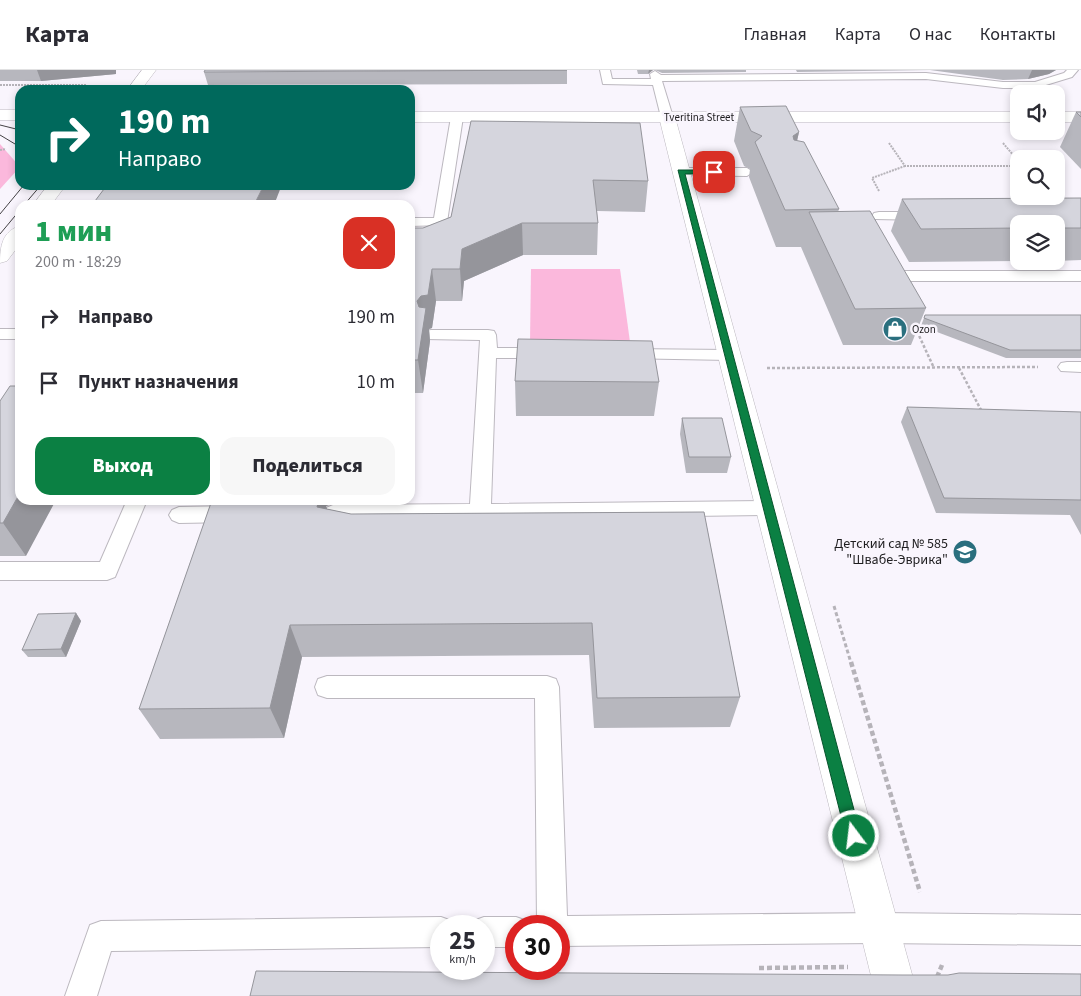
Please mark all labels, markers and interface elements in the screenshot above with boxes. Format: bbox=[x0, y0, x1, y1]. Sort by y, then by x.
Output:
text: Карта bbox=[25, 17, 89, 52]
text: Главная bbox=[744, 22, 807, 47]
text: Карта bbox=[835, 22, 881, 47]
text: О нас bbox=[909, 22, 952, 47]
text: Контакты bbox=[980, 22, 1056, 47]
map controls bbox=[1010, 85, 1065, 270]
button: sound bbox=[1010, 85, 1065, 140]
text: 190 m bbox=[118, 97, 210, 147]
icon: right bbox=[35, 105, 100, 170]
street label: Tveritina Street bbox=[664, 110, 734, 125]
text: Направо bbox=[118, 143, 202, 175]
button: search bbox=[1010, 150, 1065, 205]
pin bbox=[693, 151, 735, 193]
icon: arrive bbox=[700, 158, 728, 186]
text: 1 мин bbox=[35, 210, 112, 253]
button: layers bbox=[1010, 215, 1065, 270]
button: close bbox=[343, 217, 395, 269]
text: 200 m · 18:29 bbox=[35, 251, 122, 273]
icon: right bbox=[35, 304, 63, 332]
text: Направо bbox=[78, 304, 153, 331]
text: 190 m bbox=[347, 304, 395, 331]
shop icon: Ozon bbox=[882, 316, 908, 342]
place label: Ozon bbox=[912, 322, 936, 337]
icon: arrive bbox=[35, 369, 63, 397]
text: Пункт назначения bbox=[78, 369, 239, 396]
text: 10 m bbox=[357, 369, 395, 396]
button: Выход bbox=[35, 437, 210, 495]
button: Поделиться bbox=[220, 437, 395, 495]
place label: Детский сад № 585 "Швабе-Эврика" bbox=[834, 534, 948, 570]
school or university icon: Детский сад № 585 "Швабе-Эврика" bbox=[952, 539, 978, 565]
position arrow bbox=[827, 809, 879, 861]
speed limit sign: 30 bbox=[505, 915, 570, 980]
text: 25 bbox=[449, 923, 476, 959]
text: km/h bbox=[449, 951, 476, 968]

